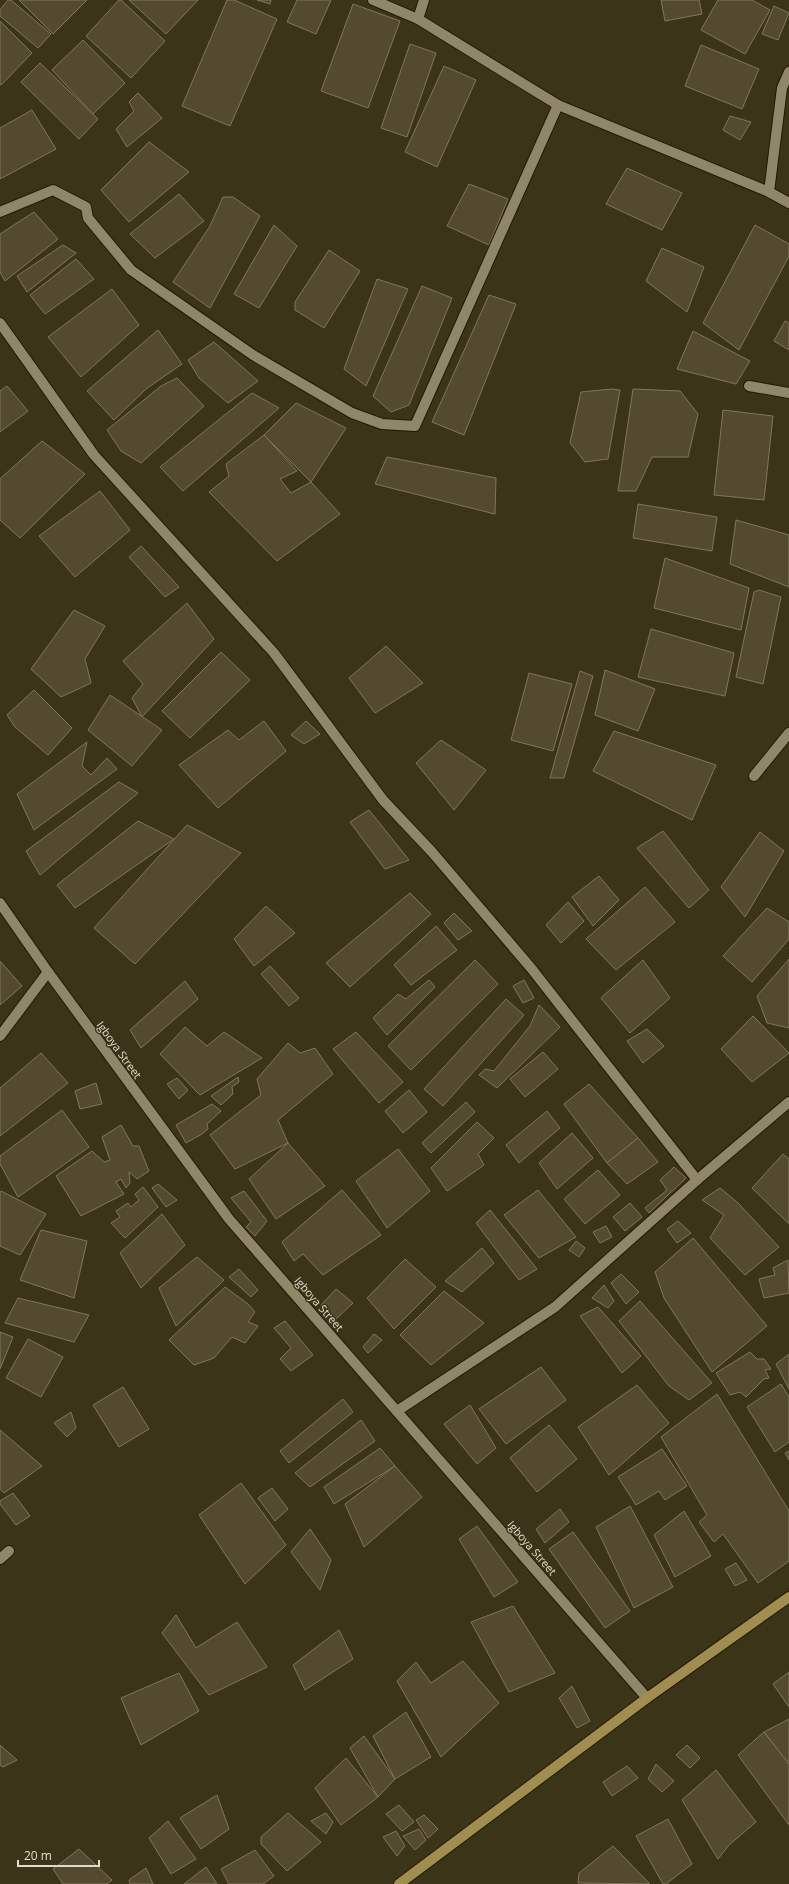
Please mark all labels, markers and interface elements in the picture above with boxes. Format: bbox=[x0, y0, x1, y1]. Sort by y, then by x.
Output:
street label: Igboya Street bbox=[93, 1018, 145, 1082]
street label: Igboya Street bbox=[292, 1273, 347, 1334]
street label: Igboya Street bbox=[505, 1517, 560, 1578]
scale bar bbox=[18, 1842, 99, 1868]
text: 20 m bbox=[24, 1847, 52, 1864]

